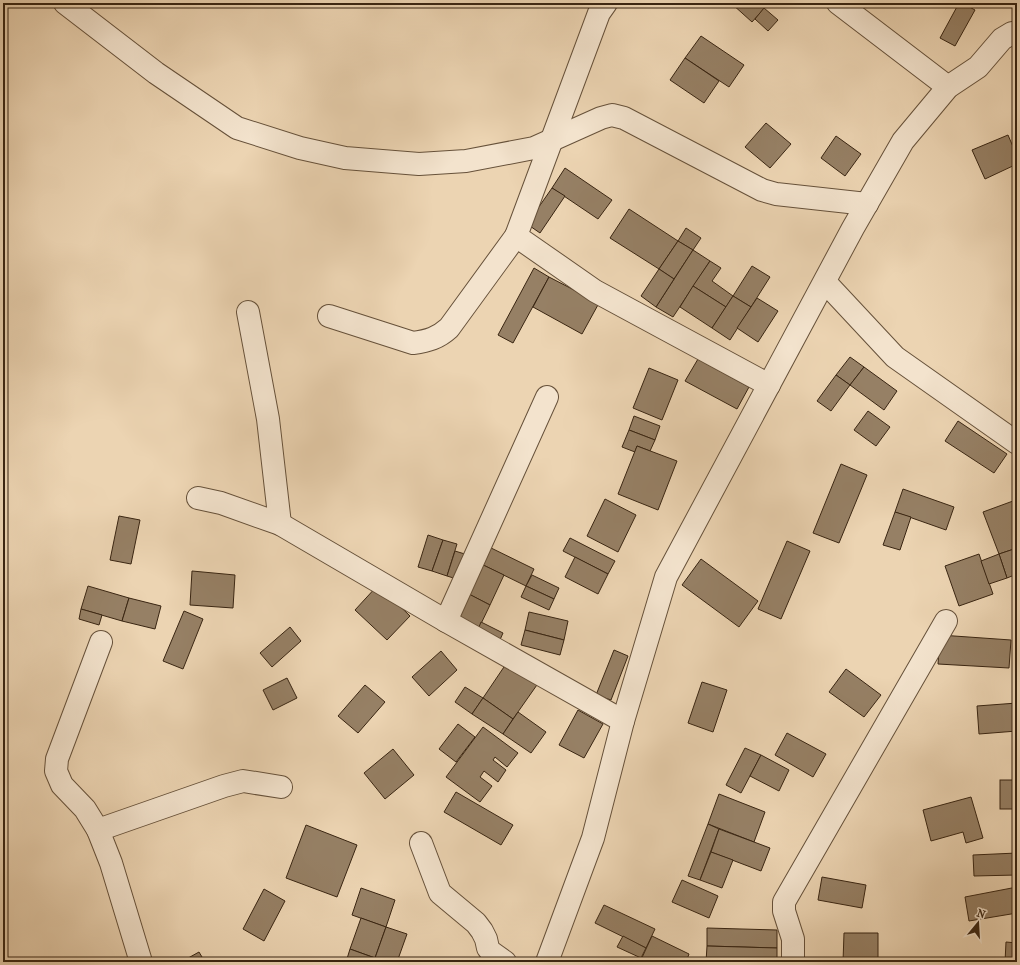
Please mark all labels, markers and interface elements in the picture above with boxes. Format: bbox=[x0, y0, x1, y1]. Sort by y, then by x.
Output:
north arrow bbox=[958, 903, 998, 943]
text: N bbox=[975, 906, 988, 922]

